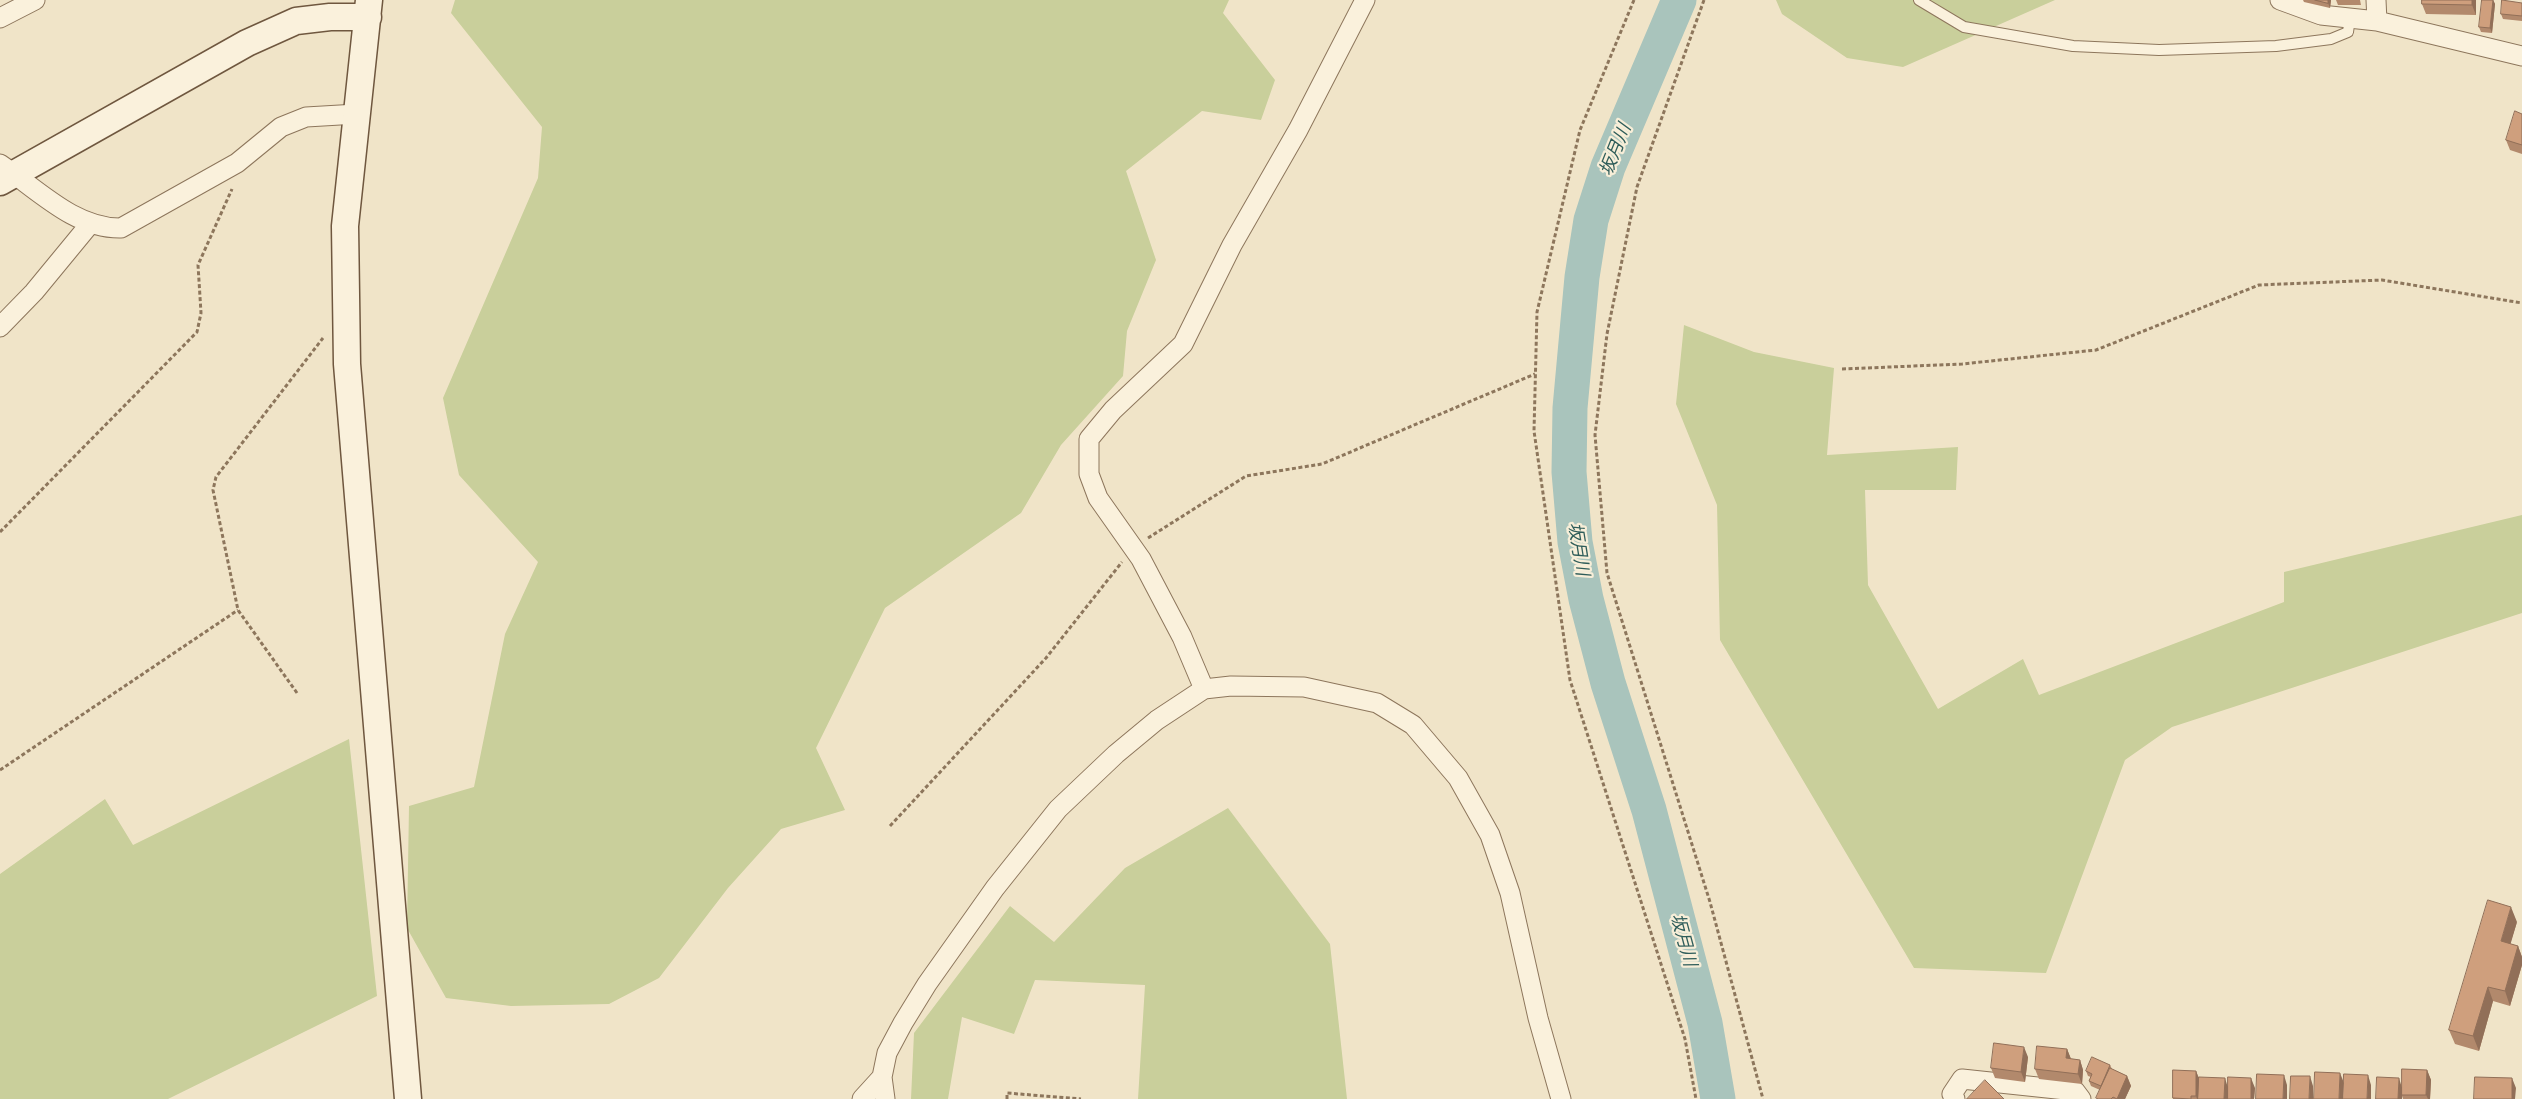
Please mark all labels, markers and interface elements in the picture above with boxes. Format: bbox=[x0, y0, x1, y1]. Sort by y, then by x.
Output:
water label: 坂月川 bbox=[1596, 121, 1636, 179]
water label: 坂月川 bbox=[1563, 521, 1593, 577]
water label: 坂月川 bbox=[1666, 911, 1700, 969]

